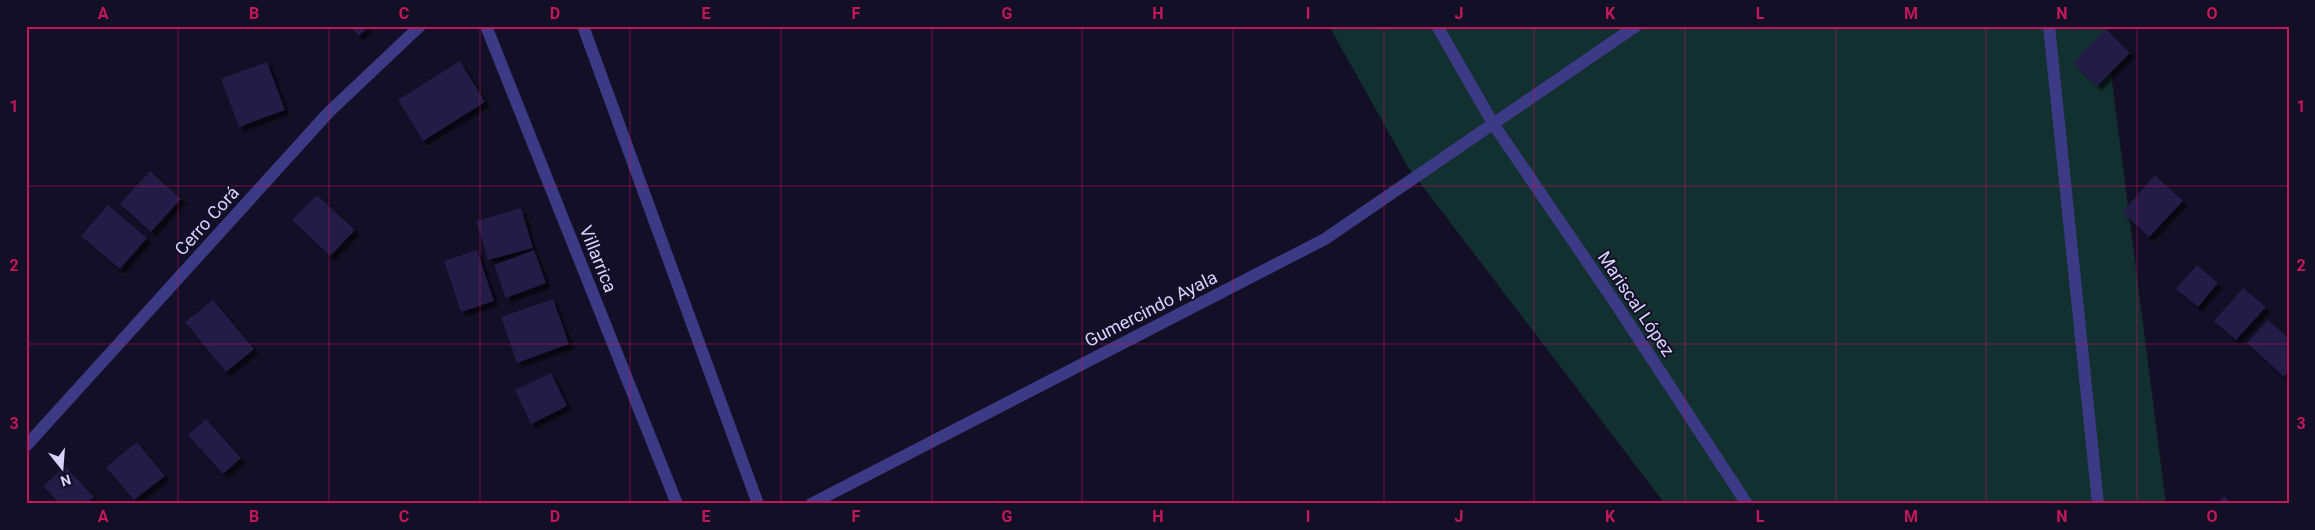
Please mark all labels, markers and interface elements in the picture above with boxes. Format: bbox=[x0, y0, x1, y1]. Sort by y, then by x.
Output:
text: A bbox=[98, 4, 109, 23]
text: B bbox=[249, 4, 259, 23]
text: C bbox=[399, 4, 409, 23]
text: D bbox=[550, 4, 560, 23]
text: E bbox=[702, 4, 711, 23]
text: F bbox=[852, 4, 861, 23]
text: G bbox=[1002, 4, 1013, 23]
text: H bbox=[1152, 4, 1164, 23]
text: I bbox=[1306, 4, 1310, 23]
text: J bbox=[1455, 4, 1463, 23]
text: K bbox=[1605, 4, 1616, 23]
text: L bbox=[1756, 4, 1765, 23]
text: M bbox=[1904, 4, 1918, 23]
text: N bbox=[2056, 4, 2068, 23]
text: O bbox=[2206, 4, 2218, 23]
text: 1 bbox=[9, 97, 19, 116]
text: 1 bbox=[2296, 97, 2306, 116]
street label: Cerro Corá bbox=[170, 182, 243, 259]
street label: Villarrica bbox=[576, 222, 621, 295]
street label: Mariscal López bbox=[1594, 247, 1679, 360]
text: 2 bbox=[9, 256, 19, 275]
text: 2 bbox=[2296, 256, 2306, 275]
street label: Gumercindo Ayala bbox=[1081, 266, 1220, 351]
text: 3 bbox=[9, 414, 19, 433]
text: 3 bbox=[2296, 414, 2306, 433]
north arrow bbox=[38, 442, 88, 492]
text: N bbox=[59, 471, 73, 490]
text: A bbox=[98, 507, 109, 526]
text: B bbox=[249, 507, 259, 526]
text: C bbox=[399, 507, 409, 526]
text: D bbox=[550, 507, 560, 526]
text: E bbox=[702, 507, 711, 526]
text: F bbox=[852, 507, 861, 526]
text: G bbox=[1002, 507, 1013, 526]
text: H bbox=[1152, 507, 1164, 526]
text: I bbox=[1306, 507, 1310, 526]
text: J bbox=[1455, 507, 1463, 526]
text: K bbox=[1605, 507, 1616, 526]
text: L bbox=[1756, 507, 1765, 526]
text: M bbox=[1904, 507, 1918, 526]
text: N bbox=[2056, 507, 2068, 526]
text: O bbox=[2206, 507, 2218, 526]

